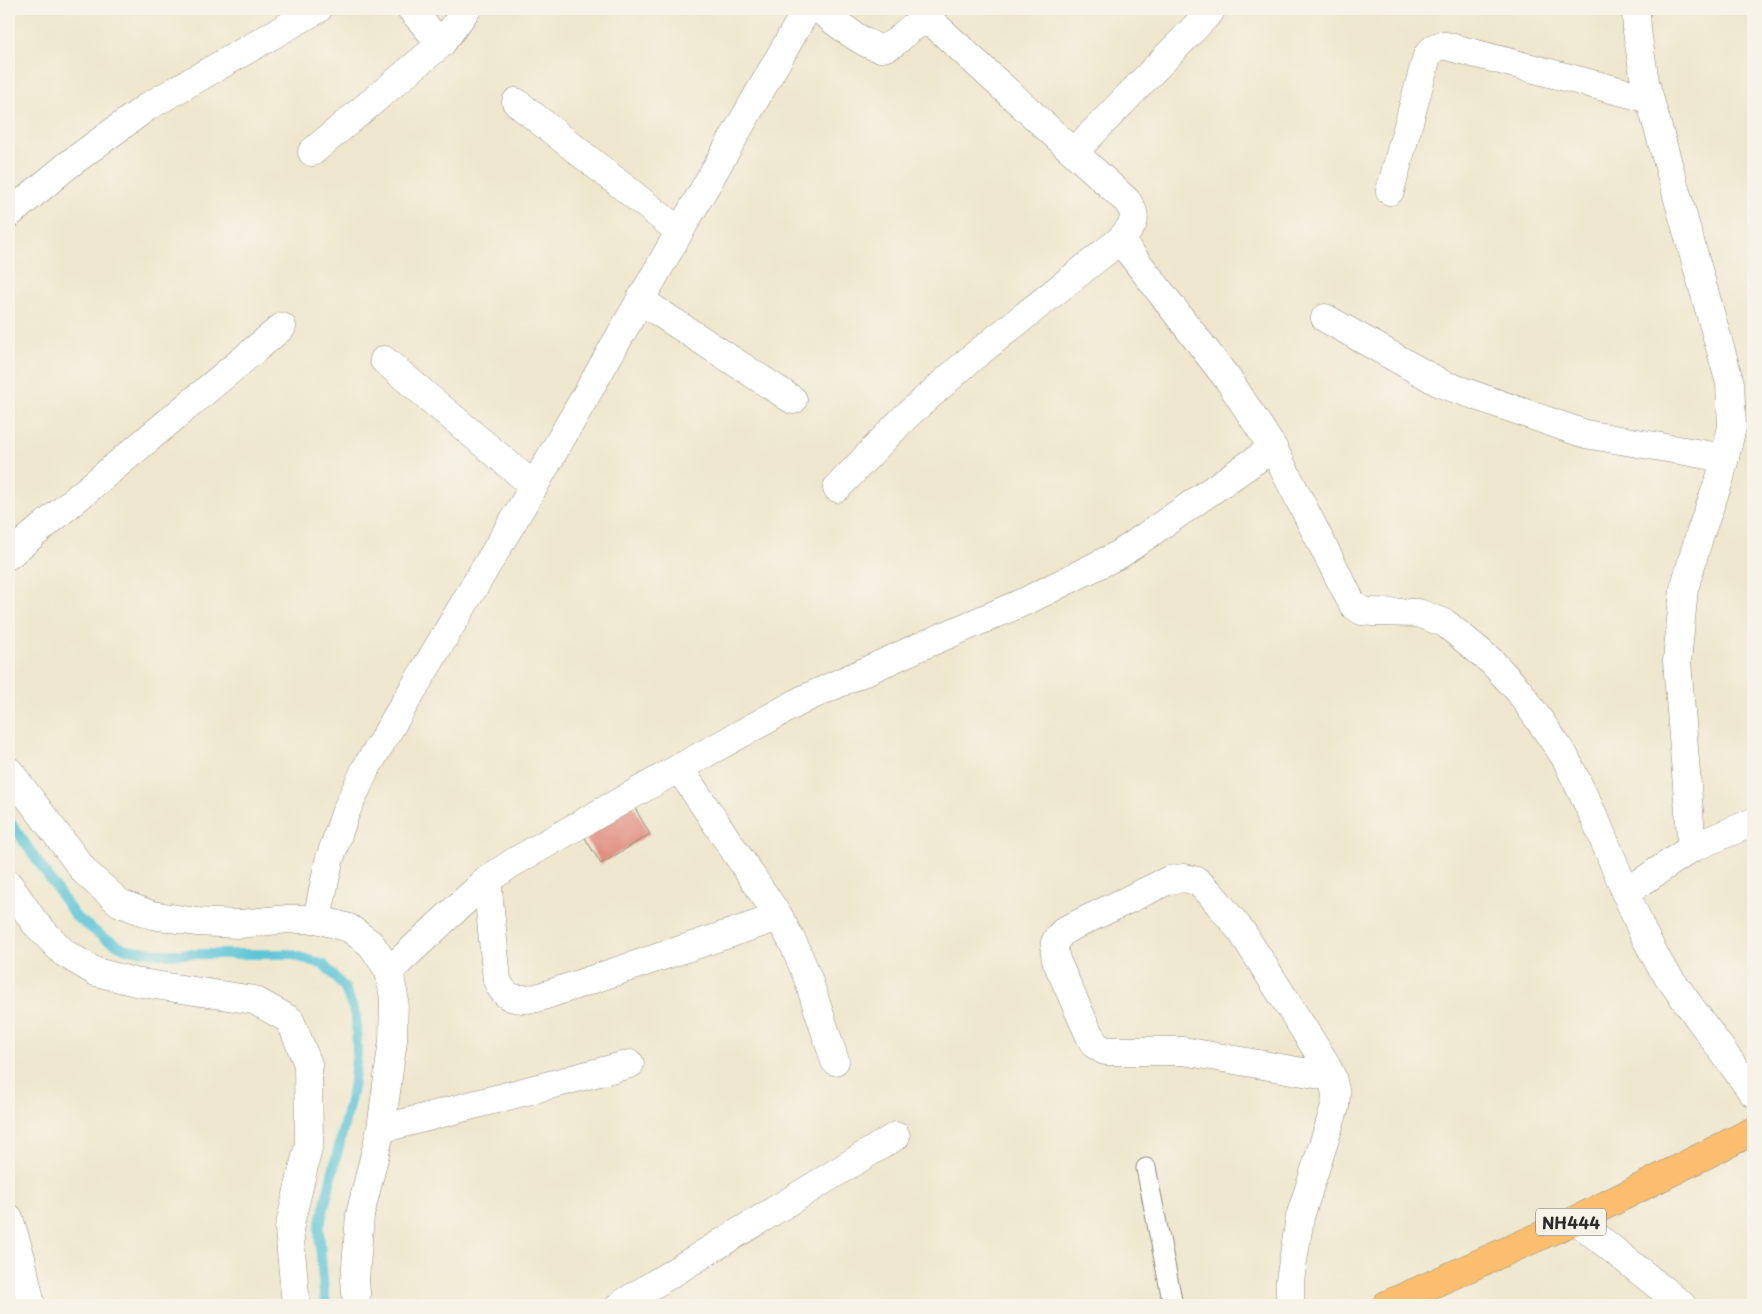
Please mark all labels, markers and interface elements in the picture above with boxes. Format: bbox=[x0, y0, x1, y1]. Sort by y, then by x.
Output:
road number: NH444 bbox=[1536, 1208, 1606, 1236]

